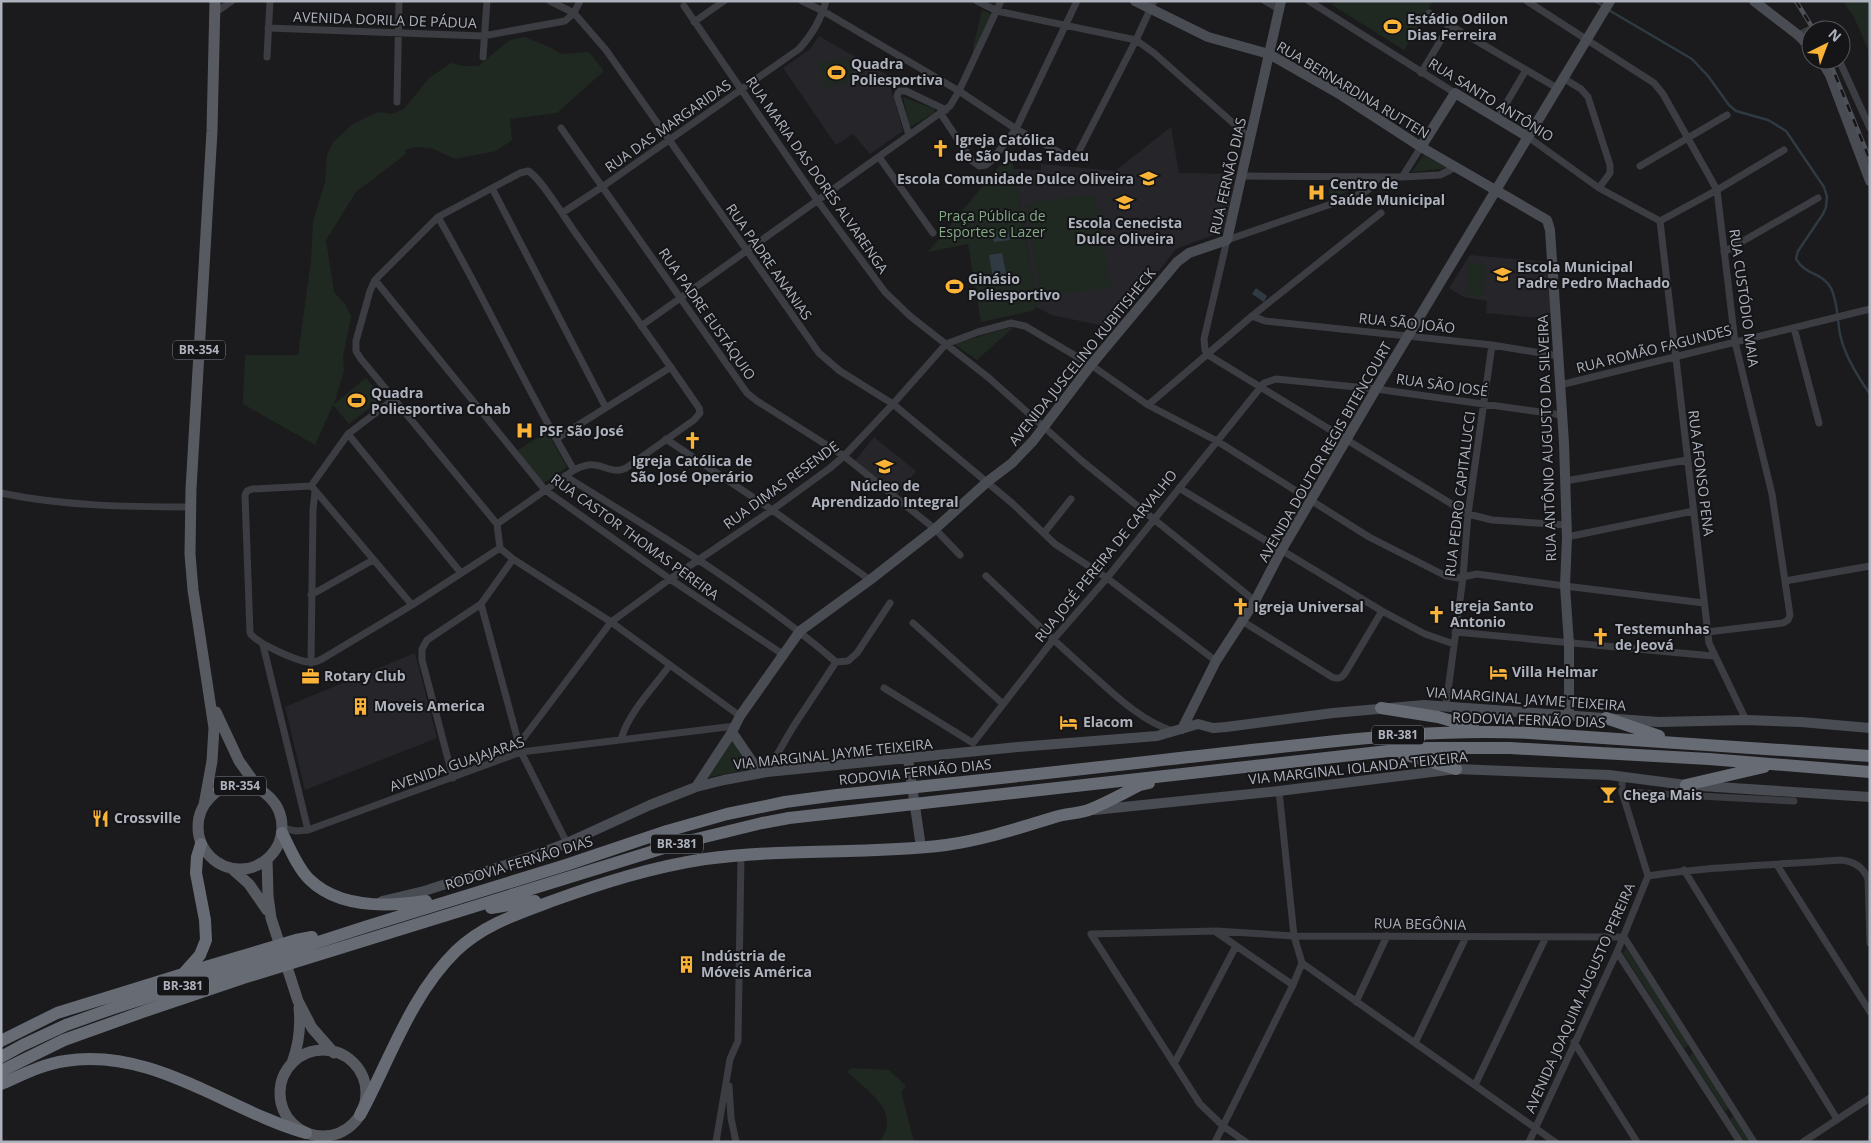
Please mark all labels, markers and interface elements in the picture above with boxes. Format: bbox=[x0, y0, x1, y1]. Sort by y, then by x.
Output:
street label: AVENIDA DORILA DE PÁDUA bbox=[293, 7, 477, 32]
place label: Estádio Odilon Dias Ferreira bbox=[1407, 9, 1508, 44]
sports icon: Estádio Odilon Dias Ferreira bbox=[1383, 17, 1403, 37]
north arrow bbox=[1801, 20, 1851, 70]
text: N bbox=[1824, 24, 1846, 46]
street label: RUA BERNARDINA RUTTEN bbox=[1274, 36, 1433, 143]
street label: RUA SANTO ANTÔNIO bbox=[1425, 53, 1557, 146]
place label: Quadra Poliesportiva bbox=[851, 54, 943, 89]
sports icon: Quadra Poliesportiva bbox=[827, 62, 847, 82]
street label: RUA MARIA DAS DORES ALVARENGA bbox=[742, 72, 893, 277]
street label: RUA DAS MARGARIDAS bbox=[601, 75, 735, 176]
street label: RUA FERNÃO DIAS bbox=[1205, 116, 1250, 236]
place label: Igreja Católica de São Judas Tadeu bbox=[955, 130, 1089, 165]
church icon: Igreja Católica de São Judas Tadeu bbox=[931, 138, 951, 158]
place label: Escola Comunidade Dulce Oliveira bbox=[897, 169, 1134, 188]
school or university icon: Escola Comunidade Dulce Oliveira bbox=[1138, 169, 1158, 189]
place label: Centro de Saúde Municipal bbox=[1330, 174, 1445, 209]
hospital icon: Centro de Saúde Municipal bbox=[1306, 182, 1326, 202]
school or university icon: Escola Cenecista Dulce Oliveira bbox=[1115, 193, 1135, 213]
street label: RUA PADRE ANANIAS bbox=[722, 200, 817, 324]
park label: Praça Pública de Esportes e Lazer bbox=[938, 206, 1046, 241]
place label: Escola Cenecista Dulce Oliveira bbox=[1068, 213, 1182, 248]
street label: RUA CUSTÓDIO MAIA bbox=[1725, 228, 1764, 368]
street label: RUA PADRE EUSTÁQUIO bbox=[655, 244, 760, 384]
place label: Escola Municipal Padre Pedro Machado bbox=[1517, 257, 1670, 292]
street label: AVENIDA JUSCELINO KUBITISHECK bbox=[1004, 264, 1159, 449]
school or university icon: Escola Municipal Padre Pedro Machado bbox=[1493, 265, 1513, 285]
place label: Ginásio Poliesportivo bbox=[968, 269, 1060, 304]
sports icon: Ginásio Poliesportivo bbox=[944, 277, 964, 297]
street label: RUA SÃO JOÃO bbox=[1358, 308, 1456, 337]
street label: RUA ANTÔNIO AUGUSTO DA SILVEIRA bbox=[1533, 314, 1560, 562]
street label: RUA ROMÃO FAGUNDES bbox=[1574, 320, 1734, 377]
street label: AVENIDA DOUTOR REGIS BITENCOURT bbox=[1254, 338, 1396, 565]
road number: BR-354 bbox=[173, 340, 225, 360]
street label: RUA SÃO JOSÉ bbox=[1395, 369, 1489, 400]
place label: Quadra Poliesportiva Cohab bbox=[371, 383, 511, 418]
sports icon: Quadra Poliesportiva Cohab bbox=[347, 391, 367, 411]
street label: RUA AFONSO PENA bbox=[1684, 409, 1719, 537]
street label: RUA PEDRO CAPITALUCCI bbox=[1440, 410, 1479, 578]
hospital icon: PSF São José bbox=[515, 421, 535, 441]
place label: PSF São José bbox=[539, 421, 624, 440]
church icon: Igreja Católica de São José Operário bbox=[682, 431, 702, 451]
street label: RUA DIMAS RESENDE bbox=[719, 436, 842, 533]
place label: Igreja Católica de São José Operário bbox=[630, 451, 754, 486]
school or university icon: Núcleo de Aprendizado Integral bbox=[875, 456, 895, 476]
street label: RUA JOSÉ PEREIRA DE CARVALHO bbox=[1030, 466, 1181, 646]
street label: RUA CASTOR THOMAS PEREIRA bbox=[547, 469, 723, 604]
place label: Núcleo de Aprendizado Integral bbox=[811, 476, 959, 511]
place label: Igreja Santo Antonio bbox=[1450, 596, 1534, 631]
church icon: Igreja Universal bbox=[1230, 597, 1250, 617]
place label: Igreja Universal bbox=[1254, 597, 1364, 616]
church icon: Igreja Santo Antonio bbox=[1426, 604, 1446, 624]
place label: Testemunhas de Jeová bbox=[1615, 619, 1709, 654]
church icon: Testemunhas de Jeová bbox=[1591, 627, 1611, 647]
hotel icon: Villa Helmar bbox=[1488, 662, 1508, 682]
place label: Villa Helmar bbox=[1512, 662, 1598, 681]
office icon: Rotary Club bbox=[300, 666, 320, 686]
place label: Rotary Club bbox=[324, 666, 406, 685]
street label: VIA MARGINAL JAYME TEIXEIRA bbox=[1425, 682, 1627, 715]
building icon: Moveis America bbox=[350, 696, 370, 716]
place label: Moveis America bbox=[374, 696, 485, 715]
street label: RODOVIA FERNÃO DIAS bbox=[1452, 707, 1606, 732]
hotel icon: Elacom bbox=[1059, 712, 1079, 732]
place label: Elacom bbox=[1083, 712, 1133, 731]
road number: BR-381 bbox=[1372, 726, 1424, 744]
street label: AVENIDA GUAJAJARAS bbox=[387, 731, 527, 796]
street label: VIA MARGINAL JAYME TEIXEIRA bbox=[732, 734, 934, 773]
street label: VIA MARGINAL IOLANDA TEIXEIRA bbox=[1248, 747, 1469, 788]
street label: RODOVIA FERNÃO DIAS bbox=[838, 754, 992, 789]
road number: BR-354 bbox=[214, 776, 266, 796]
bar icon: Chega Mais bbox=[1599, 785, 1619, 805]
place label: Chega Mais bbox=[1623, 785, 1702, 804]
restaurant icon: Crossville bbox=[90, 808, 110, 828]
place label: Crossville bbox=[114, 808, 181, 827]
street label: RODOVIA FERNÃO DIAS bbox=[443, 831, 595, 894]
road number: BR-381 bbox=[651, 834, 703, 854]
street label: AVENIDA JOAQUIM AUGUSTO PEREIRA bbox=[1520, 880, 1639, 1116]
street label: RUA BEGÔNIA bbox=[1374, 913, 1467, 934]
place label: Indústria de Móveis América bbox=[701, 946, 812, 981]
building icon: Indústria de Móveis América bbox=[677, 954, 697, 974]
road number: BR-381 bbox=[157, 976, 209, 996]

